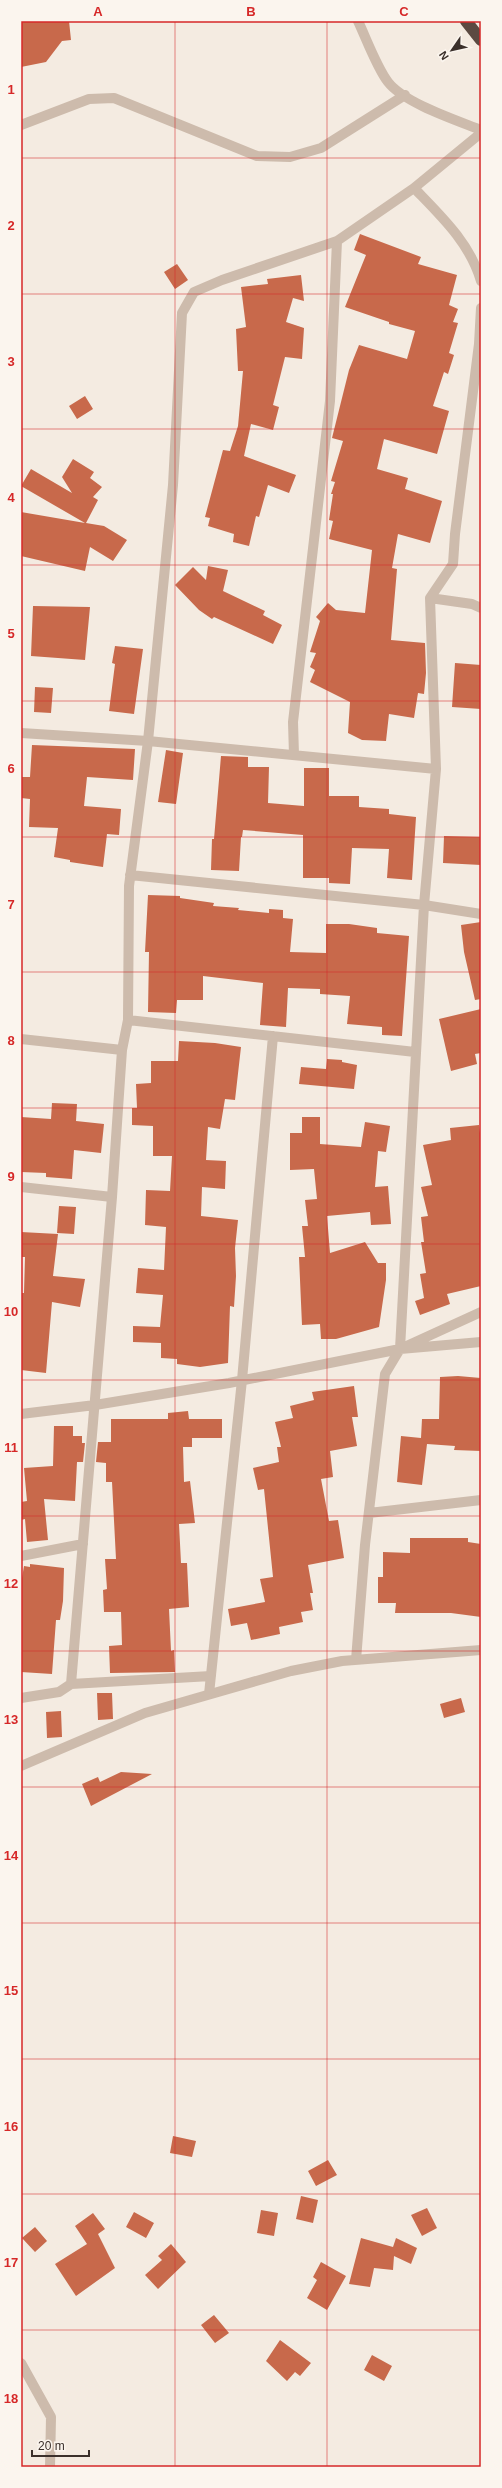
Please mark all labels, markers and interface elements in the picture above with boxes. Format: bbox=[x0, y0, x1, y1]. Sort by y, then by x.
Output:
text: A bbox=[93, 4, 103, 19]
text: B bbox=[246, 4, 256, 19]
text: C bbox=[399, 4, 409, 19]
north arrow bbox=[432, 30, 472, 70]
text: N bbox=[436, 49, 451, 62]
text: 1 bbox=[7, 82, 15, 97]
text: 2 bbox=[7, 218, 15, 233]
text: 3 bbox=[7, 354, 15, 369]
text: 4 bbox=[7, 490, 15, 505]
text: 5 bbox=[7, 626, 15, 641]
text: 6 bbox=[7, 761, 15, 776]
text: 7 bbox=[7, 897, 15, 912]
text: 8 bbox=[7, 1033, 15, 1048]
text: 9 bbox=[7, 1169, 15, 1184]
text: 10 bbox=[4, 1304, 18, 1319]
text: 11 bbox=[4, 1440, 18, 1455]
text: 12 bbox=[4, 1576, 18, 1591]
text: 13 bbox=[4, 1712, 18, 1727]
text: 14 bbox=[4, 1848, 19, 1863]
text: 15 bbox=[4, 1983, 18, 1998]
text: 16 bbox=[4, 2119, 18, 2134]
text: 17 bbox=[4, 2255, 18, 2270]
text: 18 bbox=[4, 2391, 18, 2406]
scale bar bbox=[32, 2432, 89, 2458]
text: 20 m bbox=[38, 2439, 65, 2453]

